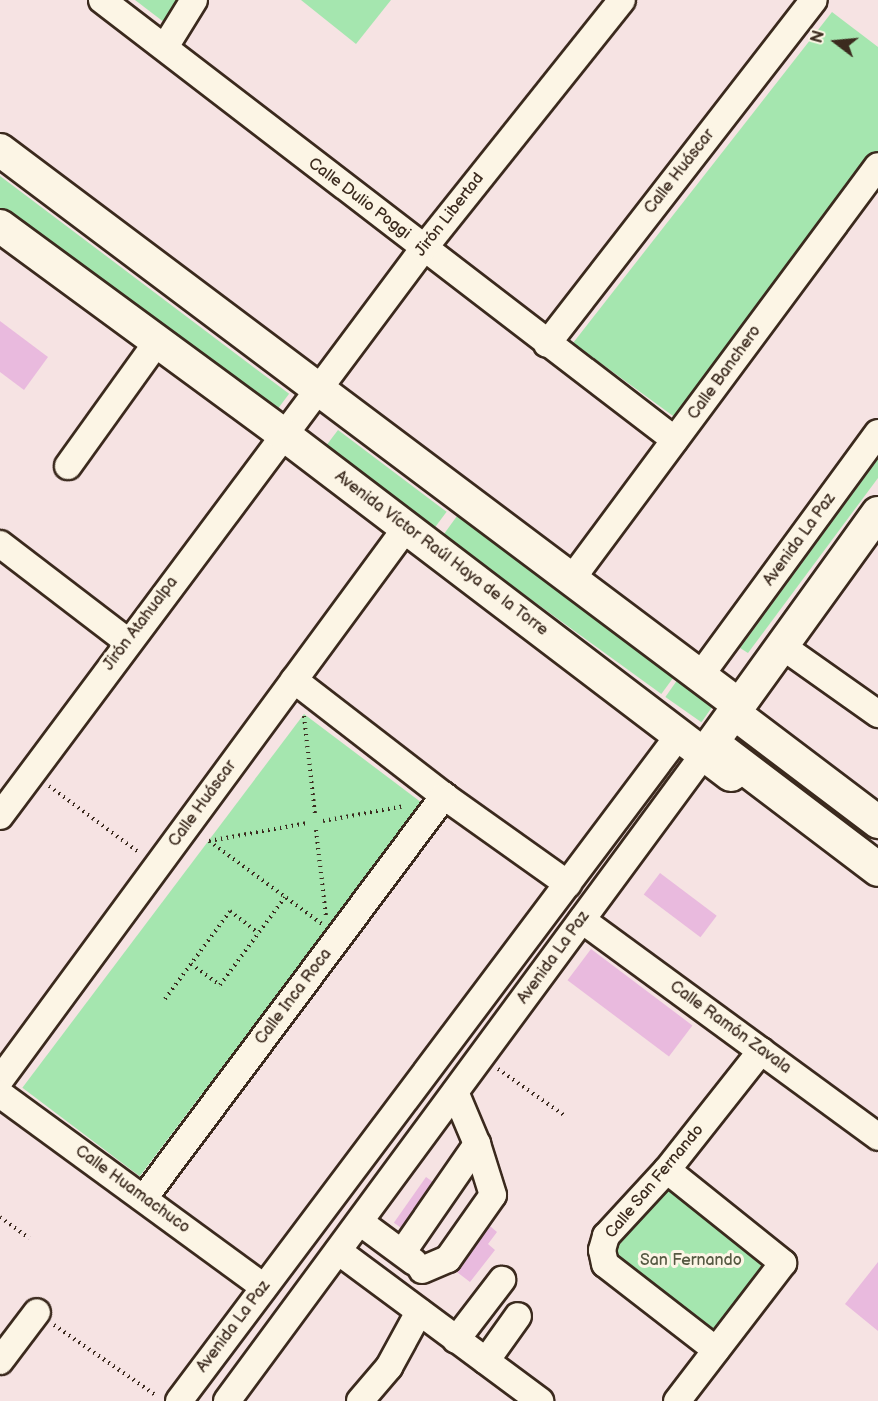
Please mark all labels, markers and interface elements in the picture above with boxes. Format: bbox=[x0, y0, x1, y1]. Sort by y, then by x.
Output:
north arrow bbox=[806, 12, 866, 72]
text: N bbox=[807, 28, 829, 45]
street label: Calle Huáscar bbox=[641, 126, 719, 218]
street label: Calle Dulio Poggi bbox=[304, 154, 414, 244]
street label: Jirón Libertad bbox=[412, 170, 488, 260]
street label: Calle Banchero bbox=[684, 322, 766, 424]
street label: Avenida Víctor Raúl Haya de la Torre bbox=[330, 467, 552, 641]
street label: Avenida La Paz bbox=[760, 490, 840, 590]
street label: Jirón Atahualpa bbox=[100, 573, 182, 675]
street label: Calle Huáscar bbox=[165, 757, 241, 851]
street label: Avenida La Paz bbox=[514, 908, 594, 1008]
street label: Calle Inca Roca bbox=[252, 945, 336, 1049]
street label: Calle Ramón Zavala bbox=[666, 978, 794, 1078]
street label: Calle San Fernando bbox=[602, 1121, 708, 1243]
street label: Calle Huamachuco bbox=[71, 1142, 193, 1238]
park label: San Fernando bbox=[640, 1251, 742, 1271]
street label: Avenida La Paz bbox=[193, 1277, 275, 1377]

